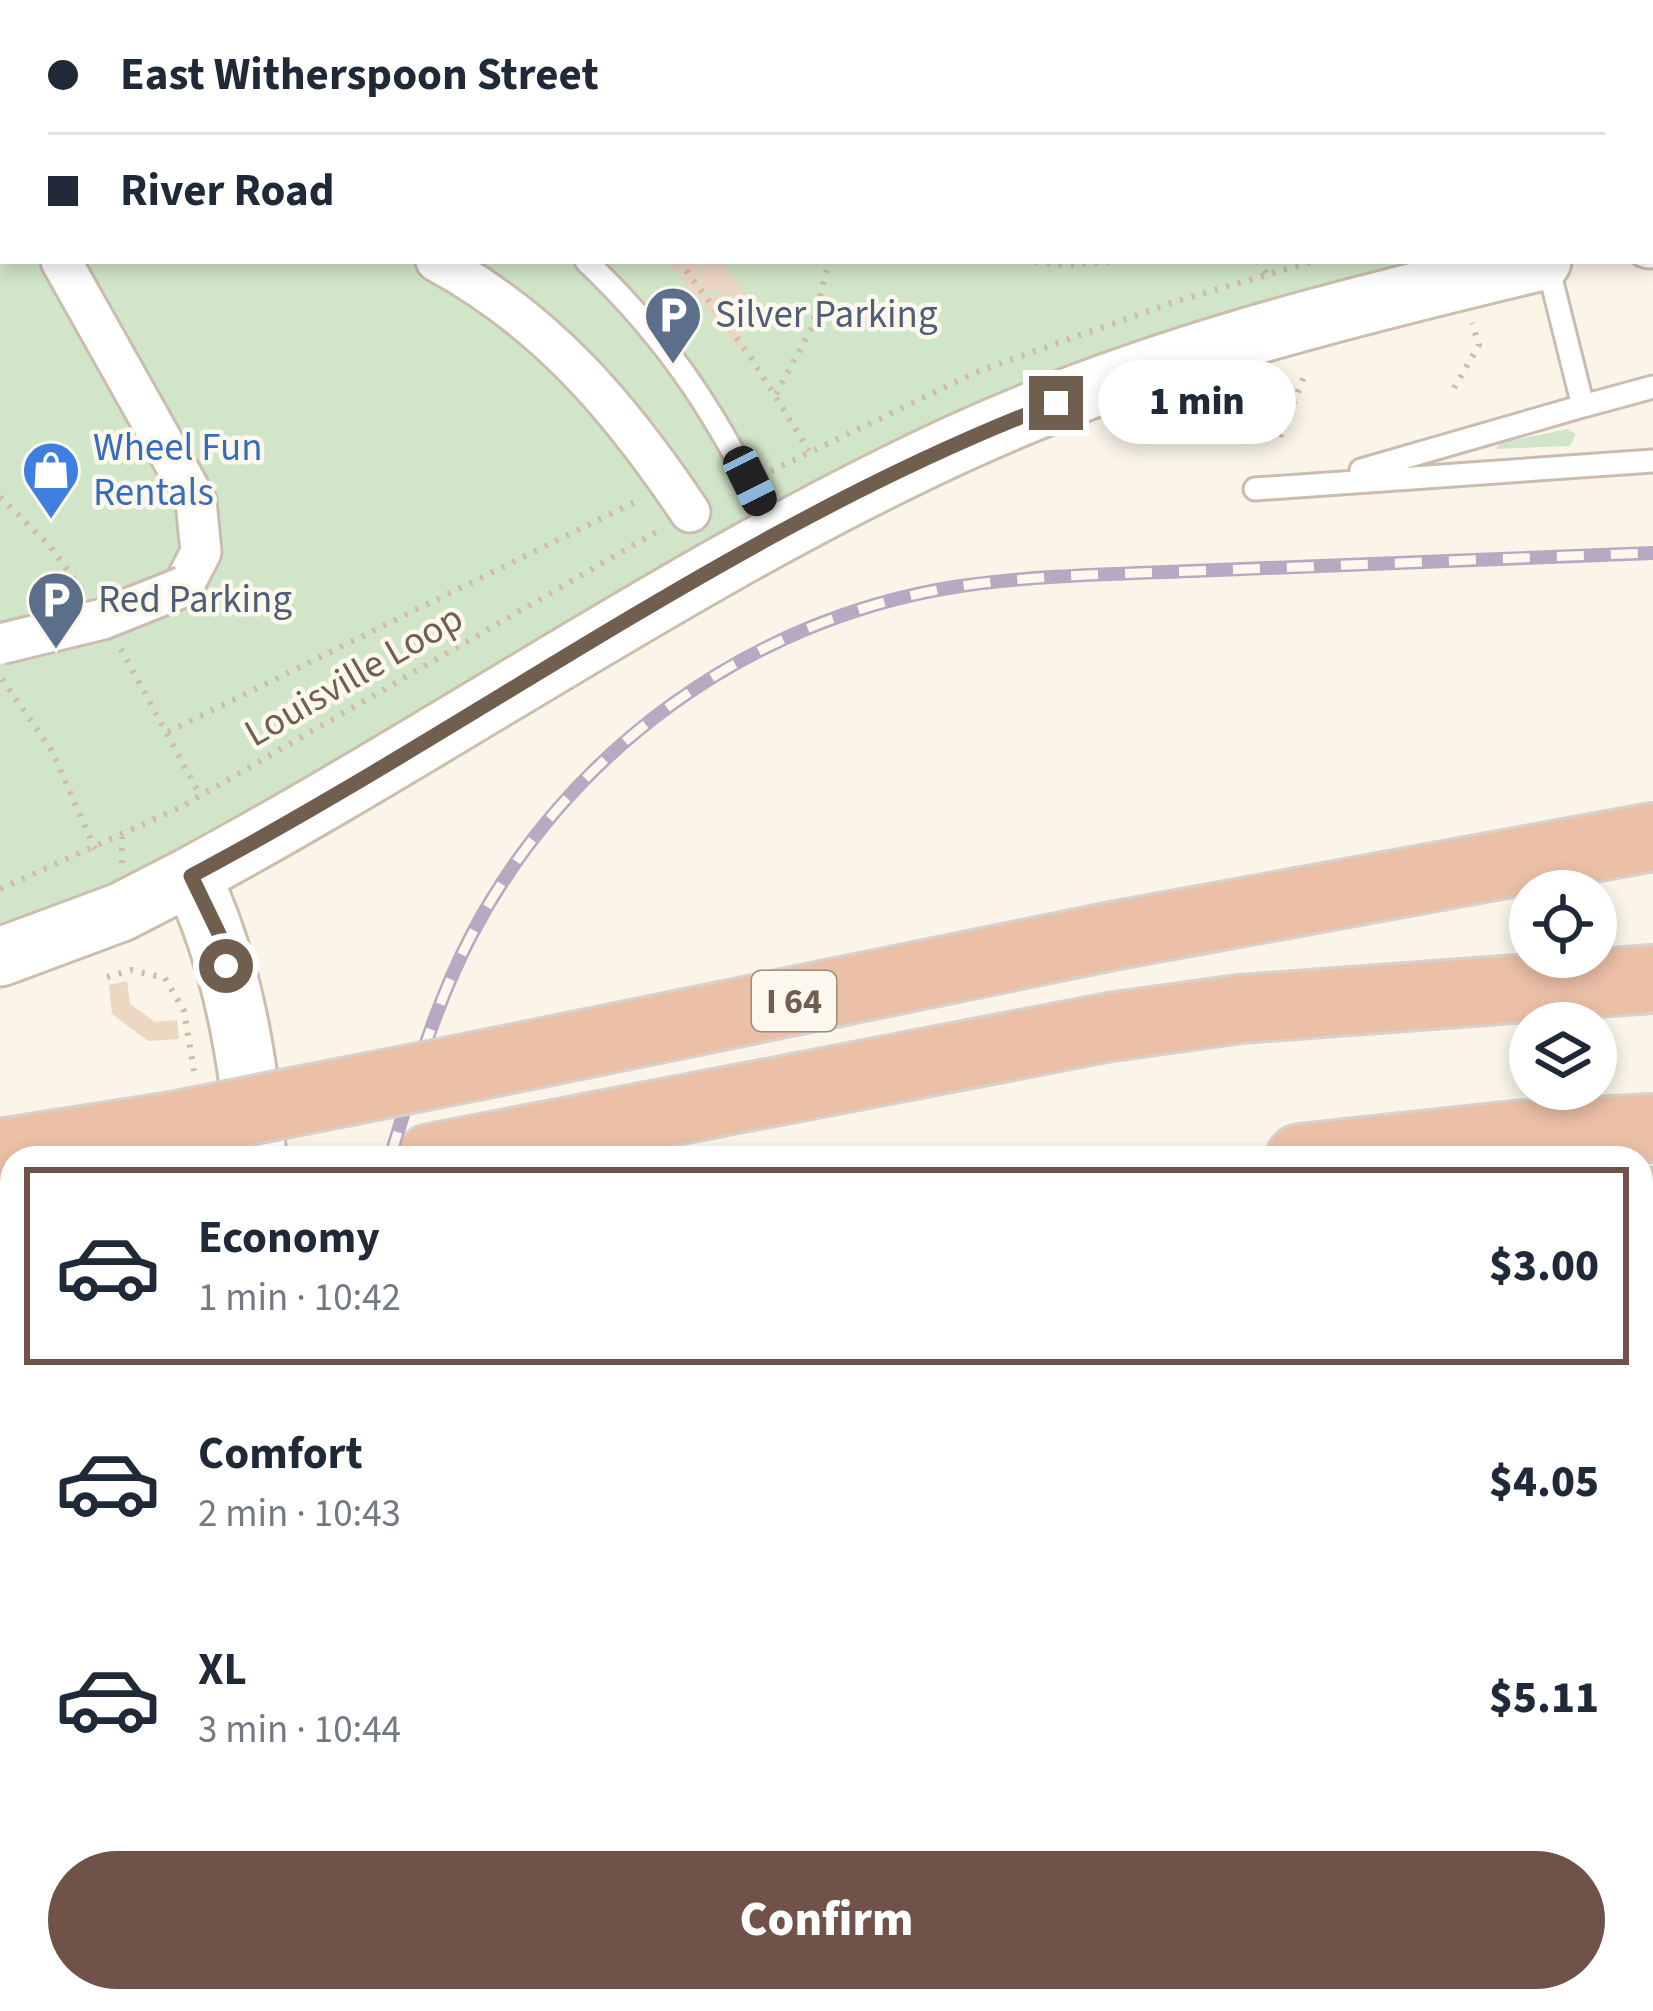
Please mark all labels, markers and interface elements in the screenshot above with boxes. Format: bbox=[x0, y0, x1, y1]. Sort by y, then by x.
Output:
text: East Witherspoon Street bbox=[120, 43, 599, 107]
text: River Road bbox=[120, 159, 335, 223]
parking icon: Silver Parking bbox=[642, 284, 704, 366]
place label: Silver Parking bbox=[715, 287, 938, 343]
callout: 1 min bbox=[1098, 361, 1296, 445]
text: 1 min bbox=[1149, 374, 1245, 430]
route end bbox=[1029, 376, 1083, 430]
place label: Wheel Fun Rentals bbox=[93, 420, 263, 521]
shop icon: Wheel Fun Rentals bbox=[20, 439, 82, 521]
car bbox=[718, 441, 782, 521]
parking icon: Red Parking bbox=[25, 569, 87, 651]
place label: Red Parking bbox=[98, 572, 292, 628]
street label: Louisville Loop bbox=[234, 591, 474, 761]
map controls bbox=[1509, 870, 1617, 1110]
button: locate bbox=[1509, 870, 1617, 978]
route start bbox=[199, 939, 253, 993]
road number: I 64 bbox=[752, 971, 836, 1031]
button: layers bbox=[1509, 1002, 1617, 1110]
text: Economy bbox=[198, 1206, 380, 1270]
icon: car bbox=[54, 1212, 162, 1320]
text: $3.00 bbox=[1489, 1234, 1599, 1298]
text: 1 min · 10:42 bbox=[198, 1270, 401, 1326]
text: Comfort bbox=[198, 1422, 363, 1486]
icon: car bbox=[54, 1428, 162, 1536]
text: $4.05 bbox=[1489, 1450, 1599, 1514]
text: 2 min · 10:43 bbox=[198, 1486, 401, 1542]
text: XL bbox=[198, 1638, 247, 1702]
icon: car bbox=[54, 1644, 162, 1752]
text: $5.11 bbox=[1489, 1666, 1599, 1730]
text: 3 min · 10:44 bbox=[198, 1702, 401, 1758]
button: Confirm bbox=[48, 1851, 1605, 1989]

